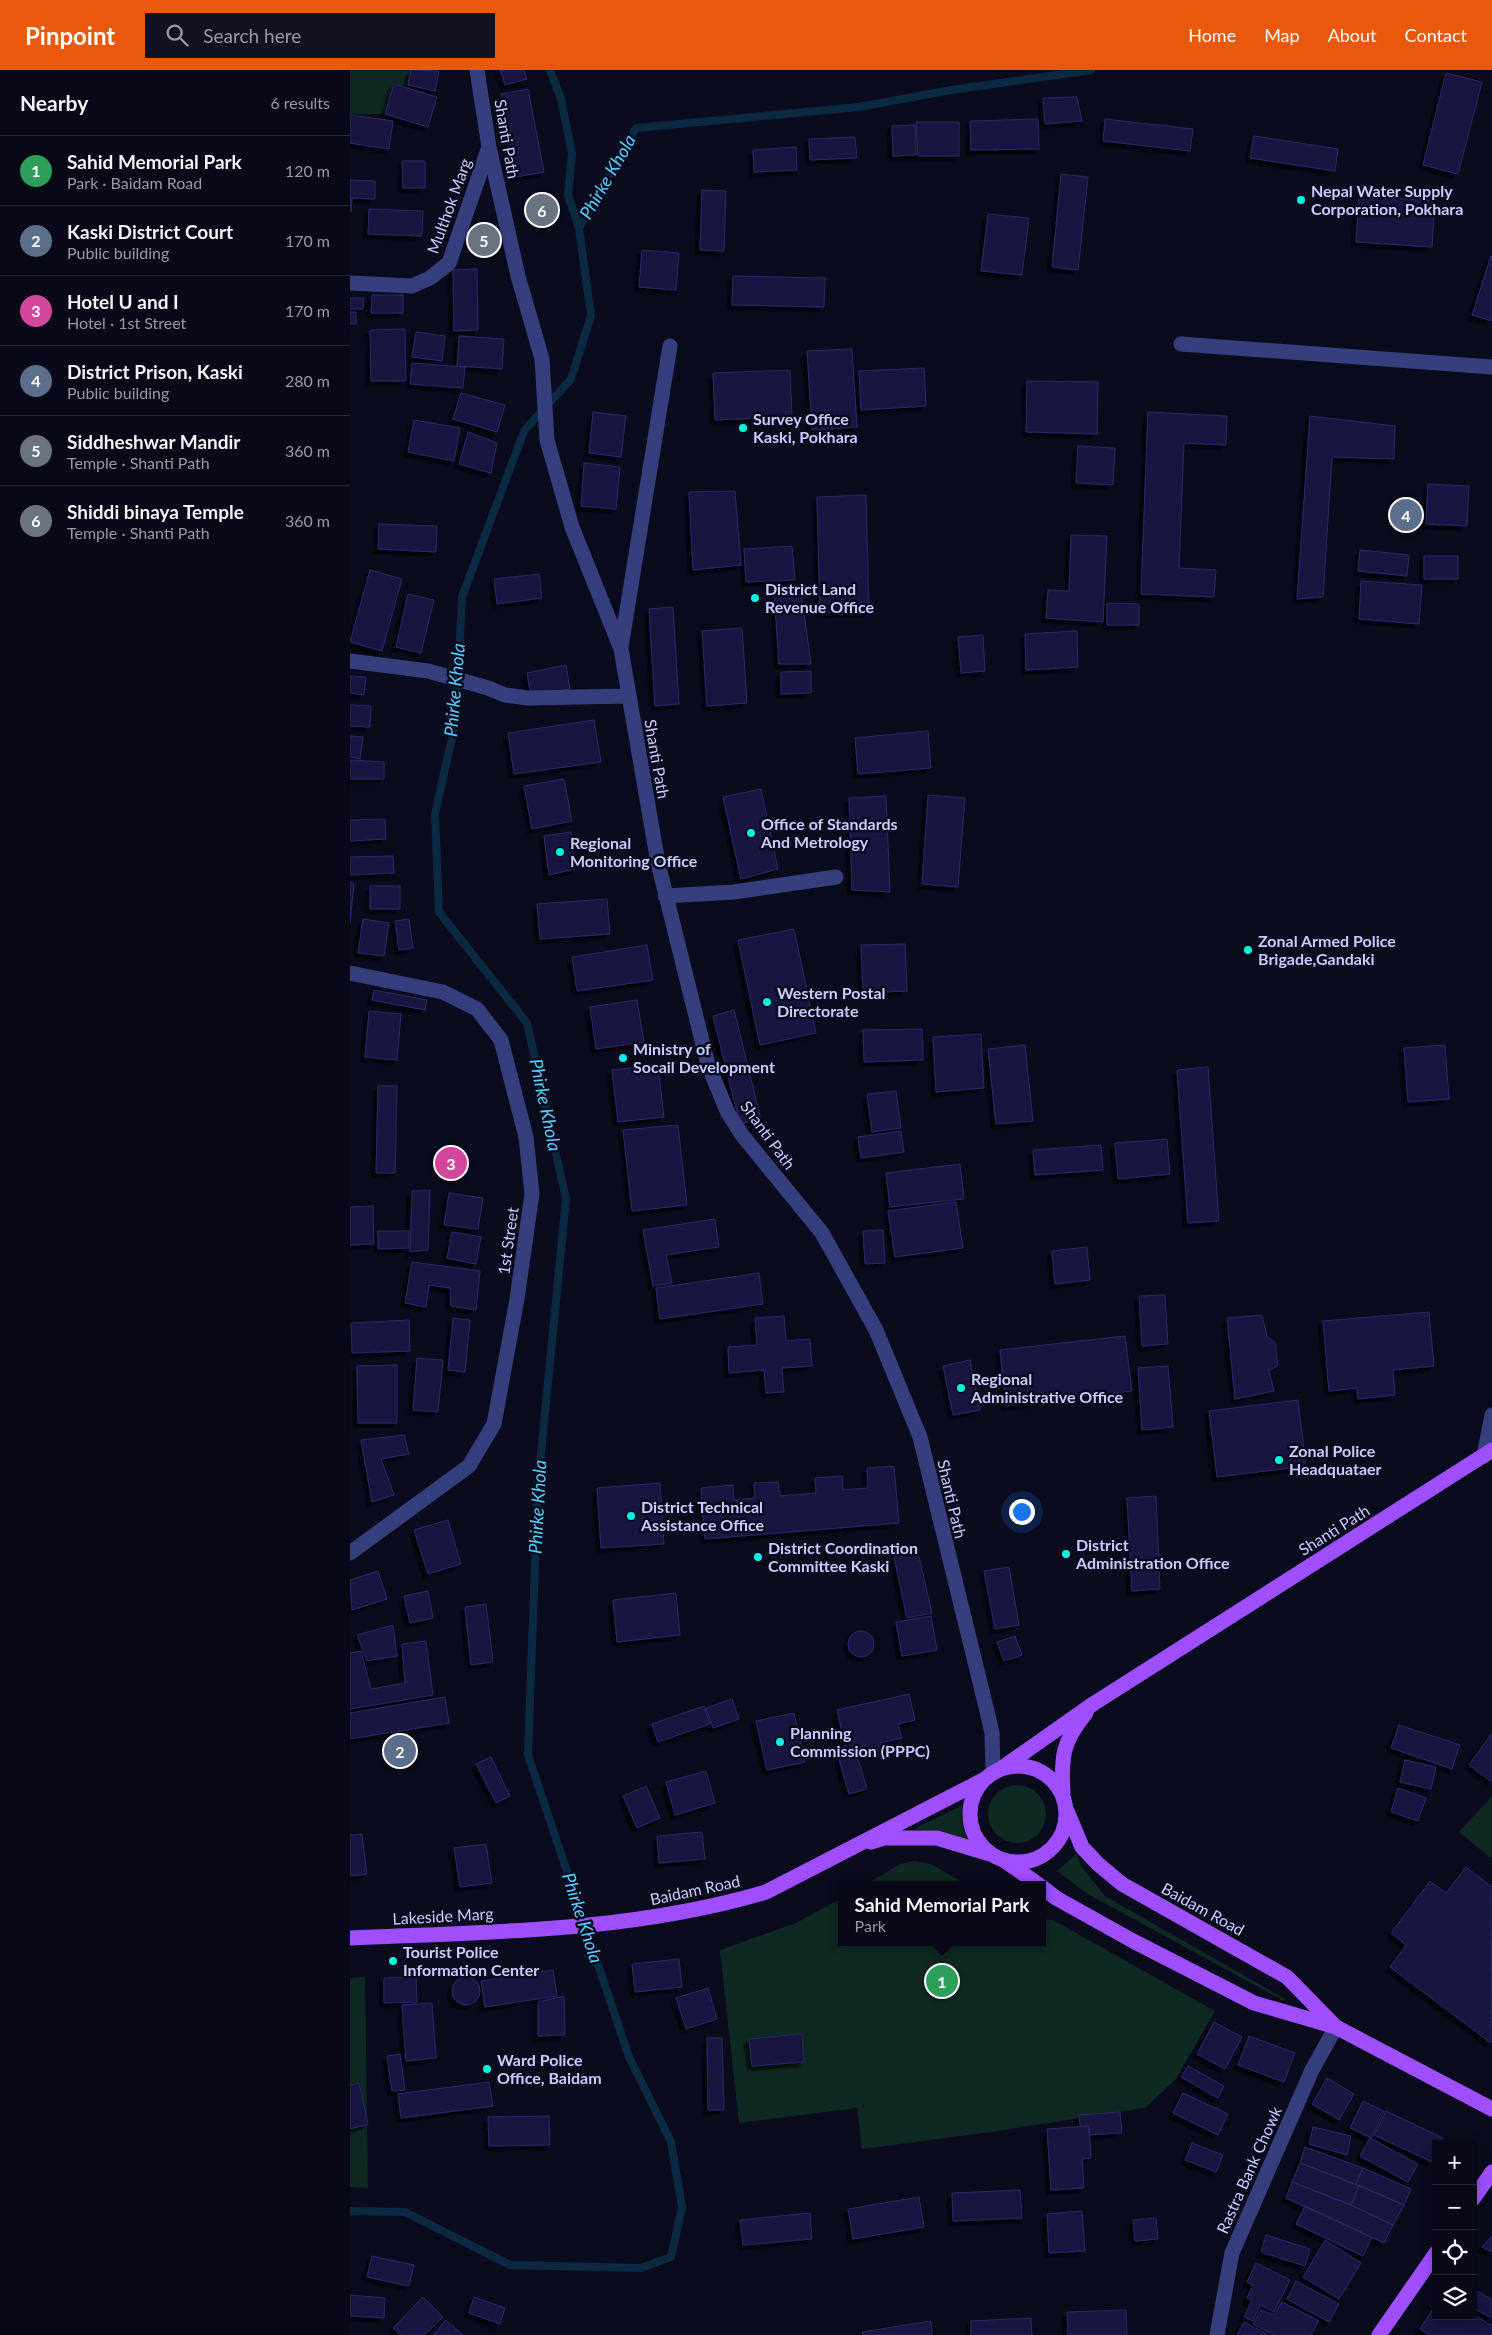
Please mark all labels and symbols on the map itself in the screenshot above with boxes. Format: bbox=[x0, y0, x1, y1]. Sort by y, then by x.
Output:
street label: Shanti Path bbox=[491, 98, 524, 180]
water label: Phirke Khola bbox=[574, 130, 640, 223]
street label: Multhok Marg bbox=[423, 156, 475, 256]
place label: Nepal Water Supply Corporation, Pokhara bbox=[1311, 181, 1463, 218]
pin: 6 bbox=[526, 191, 558, 229]
marker: Nepal Water Supply Corporation, Pokhara bbox=[1295, 194, 1307, 206]
pin: 5 bbox=[468, 221, 500, 259]
place label: Survey Office Kaski, Pokhara bbox=[753, 409, 858, 446]
marker: Survey Office Kaski, Pokhara bbox=[737, 422, 749, 434]
pin: 4 bbox=[1390, 496, 1422, 534]
place label: District Land Revenue Office bbox=[765, 579, 875, 616]
marker: District Land Revenue Office bbox=[749, 592, 761, 604]
water label: Phirke Khola bbox=[439, 642, 469, 738]
street label: Shanti Path bbox=[641, 718, 674, 800]
place label: Office of Standards And Metrology bbox=[760, 814, 898, 851]
marker: Office of Standards And Metrology bbox=[745, 827, 757, 839]
place label: Regional Monitoring Office bbox=[570, 833, 698, 870]
marker: Regional Monitoring Office bbox=[554, 846, 566, 858]
place label: Zonal Armed Police Brigade,Gandaki bbox=[1258, 931, 1396, 968]
marker: Zonal Armed Police Brigade,Gandaki bbox=[1242, 944, 1254, 956]
place label: Western Postal Directorate bbox=[777, 983, 886, 1020]
marker: Western Postal Directorate bbox=[761, 996, 773, 1008]
place label: Ministry of Socail Development bbox=[633, 1039, 775, 1076]
marker: Ministry of Socail Development bbox=[617, 1052, 629, 1064]
water label: Phirke Khola bbox=[525, 1057, 567, 1153]
street label: Shanti Path bbox=[737, 1097, 800, 1173]
pin: 3 bbox=[435, 1144, 467, 1182]
street label: 1st Street bbox=[493, 1206, 522, 1276]
place label: Regional Administrative Office bbox=[970, 1369, 1124, 1406]
marker: Regional Administrative Office bbox=[955, 1382, 967, 1394]
place label: Zonal Police Headquataer bbox=[1289, 1441, 1382, 1478]
marker: Zonal Police Headquataer bbox=[1273, 1454, 1285, 1466]
street label: Shanti Path bbox=[934, 1458, 971, 1540]
water label: Phirke Khola bbox=[524, 1459, 550, 1554]
place label: District Technical Assistance Office bbox=[640, 1497, 765, 1534]
your location bbox=[1009, 1499, 1035, 1525]
street label: Shanti Path bbox=[1295, 1500, 1373, 1559]
marker: District Technical Assistance Office bbox=[625, 1510, 637, 1522]
place label: District Administration Office bbox=[1075, 1535, 1230, 1572]
place label: District Coordination Committee Kaski bbox=[768, 1538, 918, 1575]
marker: District Administration Office bbox=[1060, 1548, 1072, 1560]
marker: District Coordination Committee Kaski bbox=[752, 1551, 764, 1563]
place label: Planning Commission (PPPC) bbox=[790, 1723, 930, 1760]
pin: 2 bbox=[384, 1732, 416, 1770]
marker: Planning Commission (PPPC) bbox=[774, 1736, 786, 1748]
water label: Phirke Khola bbox=[558, 1870, 608, 1966]
street label: Baidam Road bbox=[648, 1871, 742, 1908]
street label: Baidam Road bbox=[1159, 1878, 1248, 1939]
street label: Lakeside Marg bbox=[392, 1903, 494, 1928]
place label: Tourist Police Information Center bbox=[403, 1942, 539, 1979]
marker: Tourist Police Information Center bbox=[387, 1955, 399, 1967]
pin: 1 bbox=[926, 1962, 958, 2000]
place label: Ward Police Office, Baidam bbox=[497, 2050, 602, 2087]
marker: Ward Police Office, Baidam bbox=[481, 2063, 493, 2075]
street label: Rastra Bank Chowk bbox=[1212, 2103, 1285, 2236]

